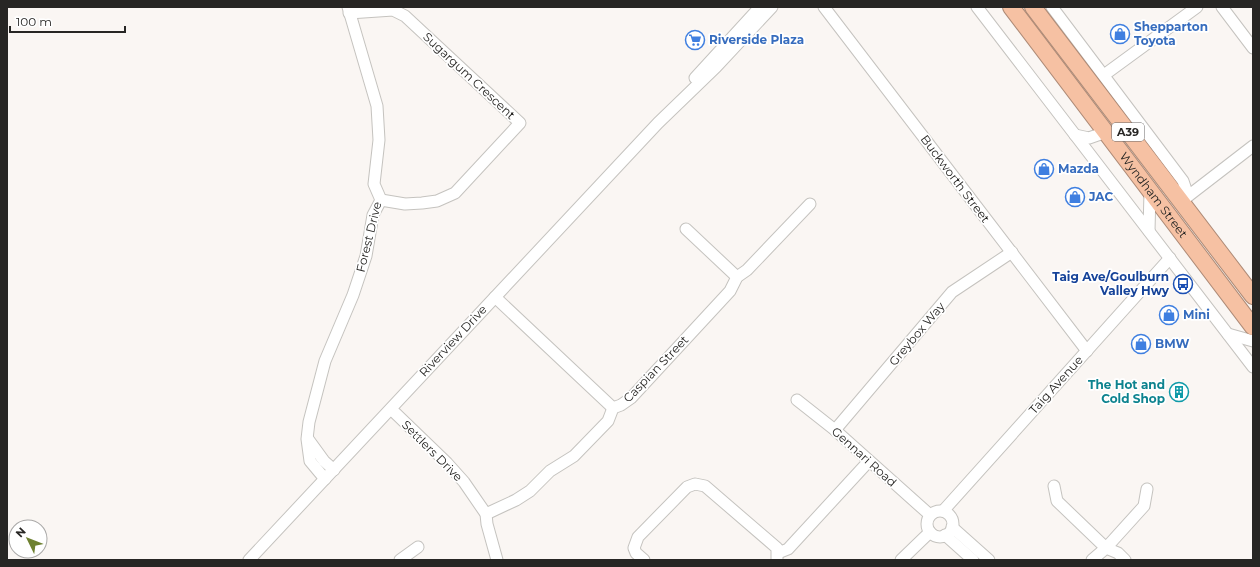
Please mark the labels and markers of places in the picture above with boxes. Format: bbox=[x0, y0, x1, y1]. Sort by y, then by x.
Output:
place label: Shepparton Toyota bbox=[1134, 19, 1208, 48]
shop icon: Shepparton Toyota bbox=[1109, 23, 1131, 45]
supermarket icon: Riverside Plaza bbox=[684, 29, 706, 51]
place label: Riverside Plaza bbox=[709, 32, 804, 47]
shop icon: Mazda bbox=[1033, 158, 1055, 180]
place label: Mazda bbox=[1058, 161, 1099, 176]
shop icon: JAC bbox=[1064, 186, 1086, 208]
place label: JAC bbox=[1088, 189, 1113, 204]
place label: Taig Ave/Goulburn Valley Hwy bbox=[1052, 269, 1170, 298]
bus stop icon: Taig Ave/Goulburn Valley Hwy bbox=[1172, 273, 1194, 295]
shop icon: Mini bbox=[1158, 304, 1180, 326]
place label: Mini bbox=[1183, 307, 1210, 322]
shop icon: BMW bbox=[1130, 333, 1152, 355]
place label: BMW bbox=[1155, 336, 1189, 351]
place label: The Hot and Cold Shop bbox=[1088, 377, 1165, 406]
building icon: The Hot and Cold Shop bbox=[1168, 381, 1190, 403]

